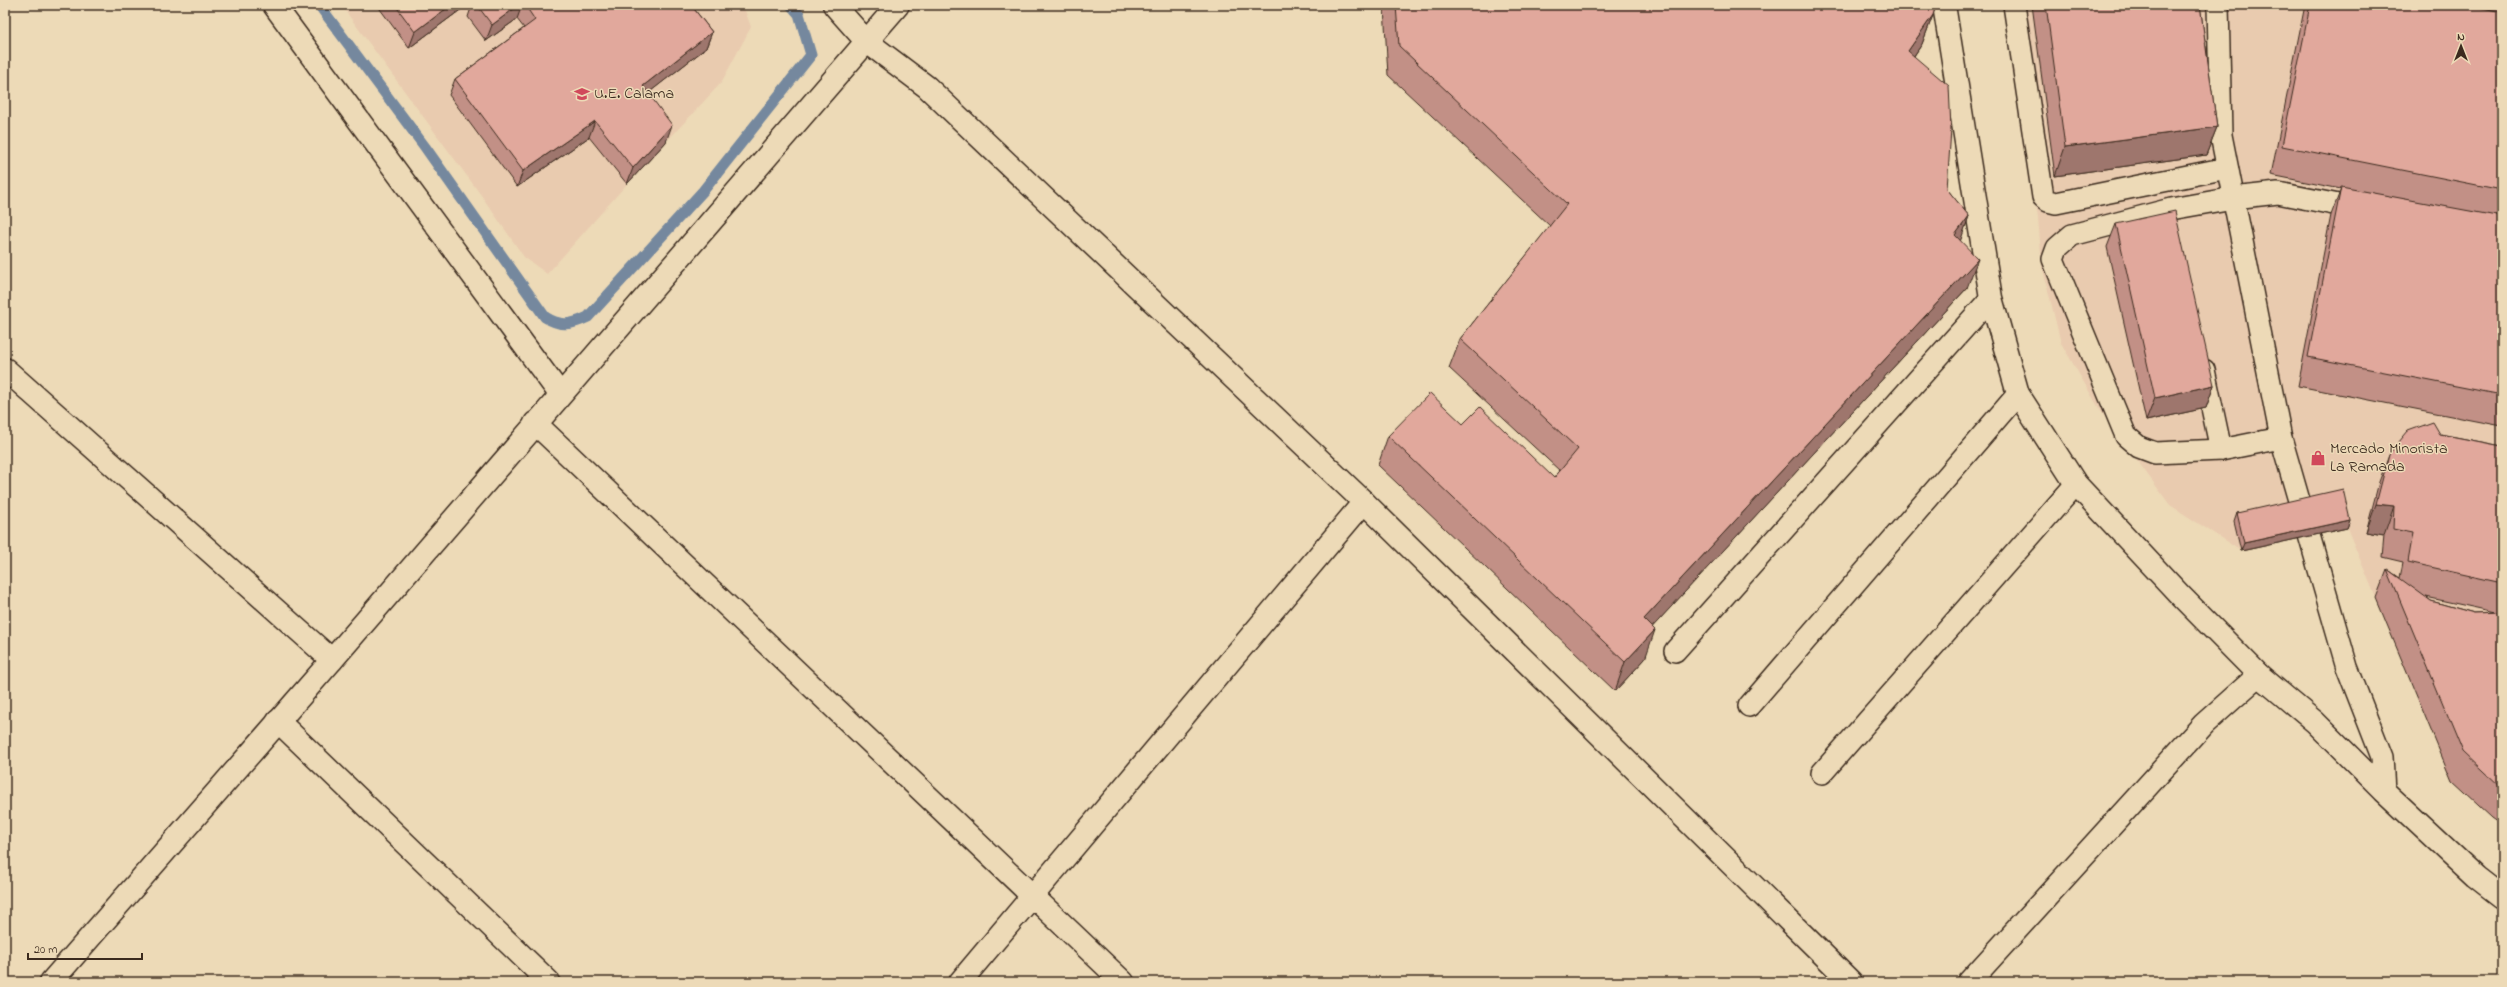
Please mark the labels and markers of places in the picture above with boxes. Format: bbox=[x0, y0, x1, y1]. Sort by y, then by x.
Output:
place label: U.E. Calama bbox=[594, 82, 674, 106]
school or university icon: U.E. Calama bbox=[573, 85, 591, 103]
place label: Mercado Minorista La Ramada bbox=[2330, 437, 2448, 479]
shop icon: Mercado Minorista La Ramada bbox=[2309, 449, 2327, 467]

